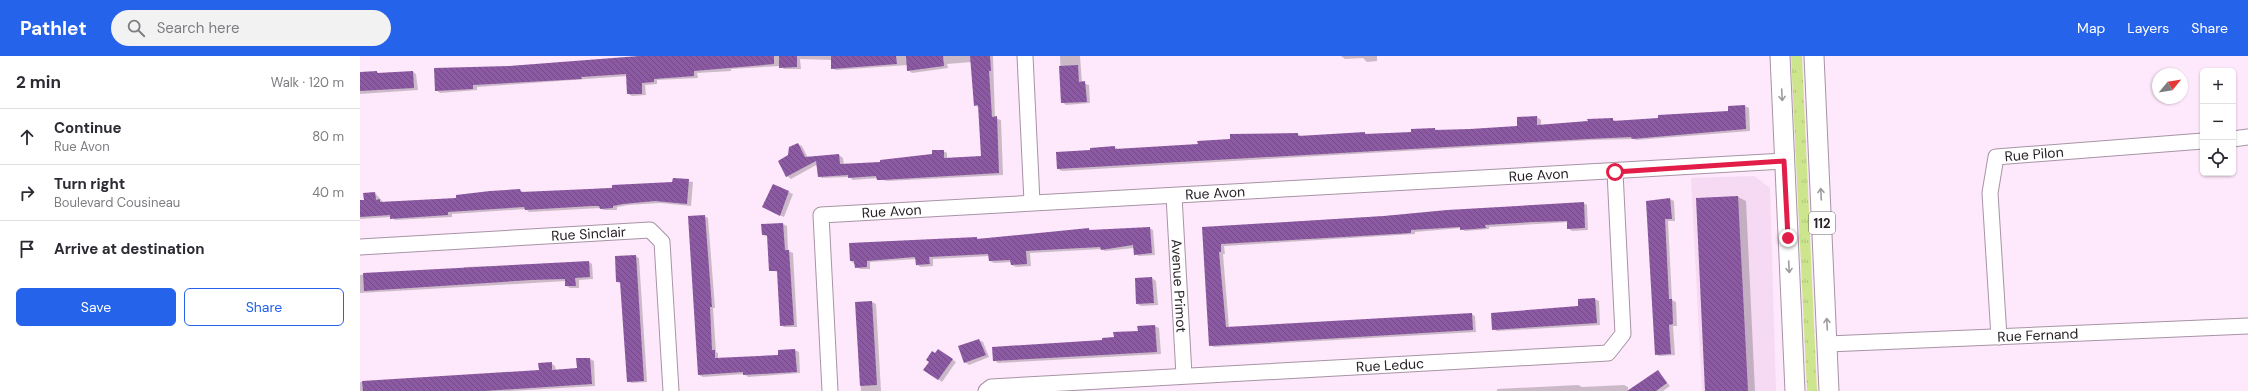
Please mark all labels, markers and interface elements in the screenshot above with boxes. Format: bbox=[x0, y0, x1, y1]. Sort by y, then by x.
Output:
search box bbox=[111, 10, 391, 46]
text: Pathlet bbox=[20, 16, 87, 41]
icon: search bbox=[125, 17, 147, 39]
text: Search here bbox=[157, 18, 239, 38]
text: Map bbox=[2077, 19, 2105, 37]
text: Layers bbox=[2127, 19, 2169, 37]
text: Share bbox=[2191, 19, 2228, 37]
north arrow bbox=[2152, 68, 2188, 104]
map controls bbox=[2200, 68, 2236, 176]
button: + bbox=[2200, 68, 2236, 104]
text: 2 min bbox=[16, 71, 61, 93]
text: Walk · 120 m bbox=[271, 74, 344, 91]
one-way arrow bbox=[1778, 88, 1785, 101]
button: − bbox=[2200, 104, 2236, 140]
text: Continue bbox=[54, 118, 122, 138]
icon: ahead bbox=[16, 126, 38, 148]
text: 80 m bbox=[312, 128, 344, 145]
text: Rue Avon bbox=[54, 138, 110, 155]
button: locate bbox=[2200, 140, 2236, 176]
street label: Rue Pilon bbox=[2004, 143, 2064, 165]
route start bbox=[1606, 163, 1624, 181]
street label: Rue Avon bbox=[1508, 164, 1569, 185]
text: Turn right bbox=[54, 174, 125, 194]
icon: right bbox=[16, 182, 38, 204]
street label: Rue Avon bbox=[1185, 182, 1246, 204]
text: 40 m bbox=[312, 184, 344, 201]
one-way arrow bbox=[1817, 188, 1825, 201]
text: Boulevard Cousineau bbox=[54, 194, 180, 211]
street label: Rue Avon bbox=[861, 200, 922, 222]
road number: 112 bbox=[1809, 212, 1835, 234]
street label: Rue Sinclair bbox=[551, 222, 627, 245]
route end bbox=[1779, 229, 1797, 247]
icon: arrive bbox=[16, 238, 38, 260]
street label: Avenue Primot bbox=[1167, 238, 1191, 333]
text: Arrive at destination bbox=[54, 239, 205, 259]
one-way arrow bbox=[1785, 260, 1793, 273]
button: Save bbox=[16, 288, 176, 326]
button: Share bbox=[184, 288, 344, 326]
one-way arrow bbox=[1823, 318, 1831, 331]
street label: Rue Fernand bbox=[1997, 324, 2079, 346]
street label: Rue Leduc bbox=[1356, 354, 1424, 376]

